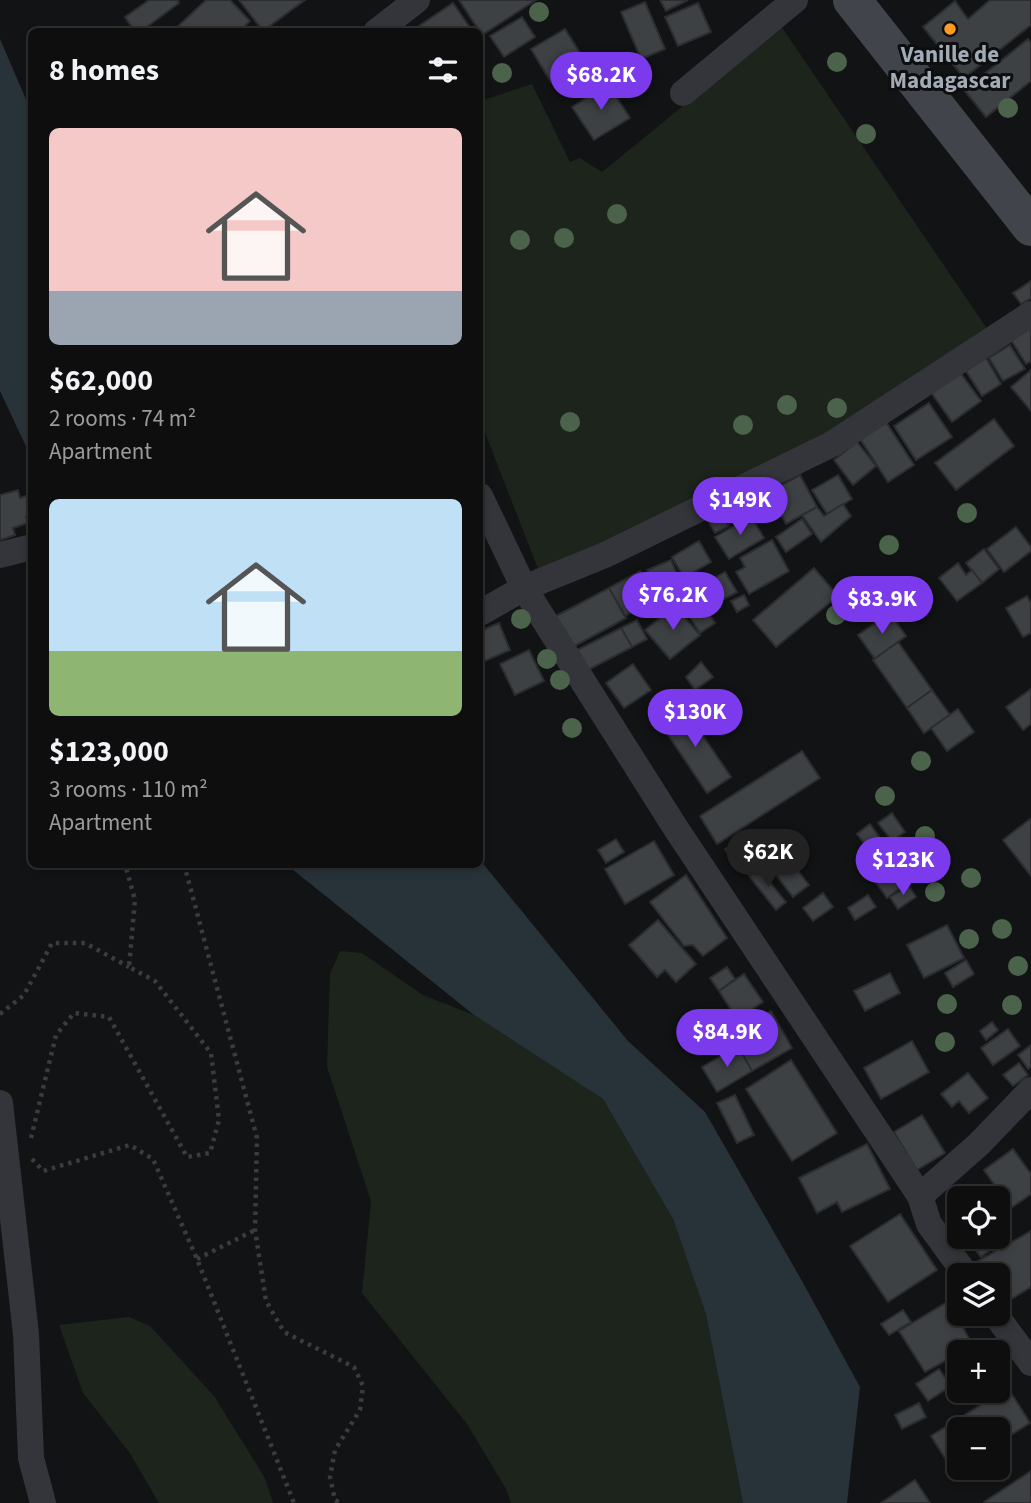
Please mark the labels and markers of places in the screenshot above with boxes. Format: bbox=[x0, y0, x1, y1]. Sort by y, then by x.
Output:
marker: Vanille de Madagascar bbox=[942, 21, 958, 37]
place label: Vanille de Madagascar bbox=[890, 38, 1011, 97]
pin: $68.2K bbox=[544, 52, 658, 112]
pin: $149K bbox=[691, 477, 789, 537]
pin: $76.2K bbox=[616, 572, 730, 632]
pin: $83.9K bbox=[825, 576, 939, 636]
pin: $130K bbox=[646, 690, 744, 749]
pin: $62K bbox=[727, 830, 809, 889]
pin: $123K bbox=[854, 838, 952, 897]
pin: $84.9K bbox=[670, 1010, 784, 1069]

